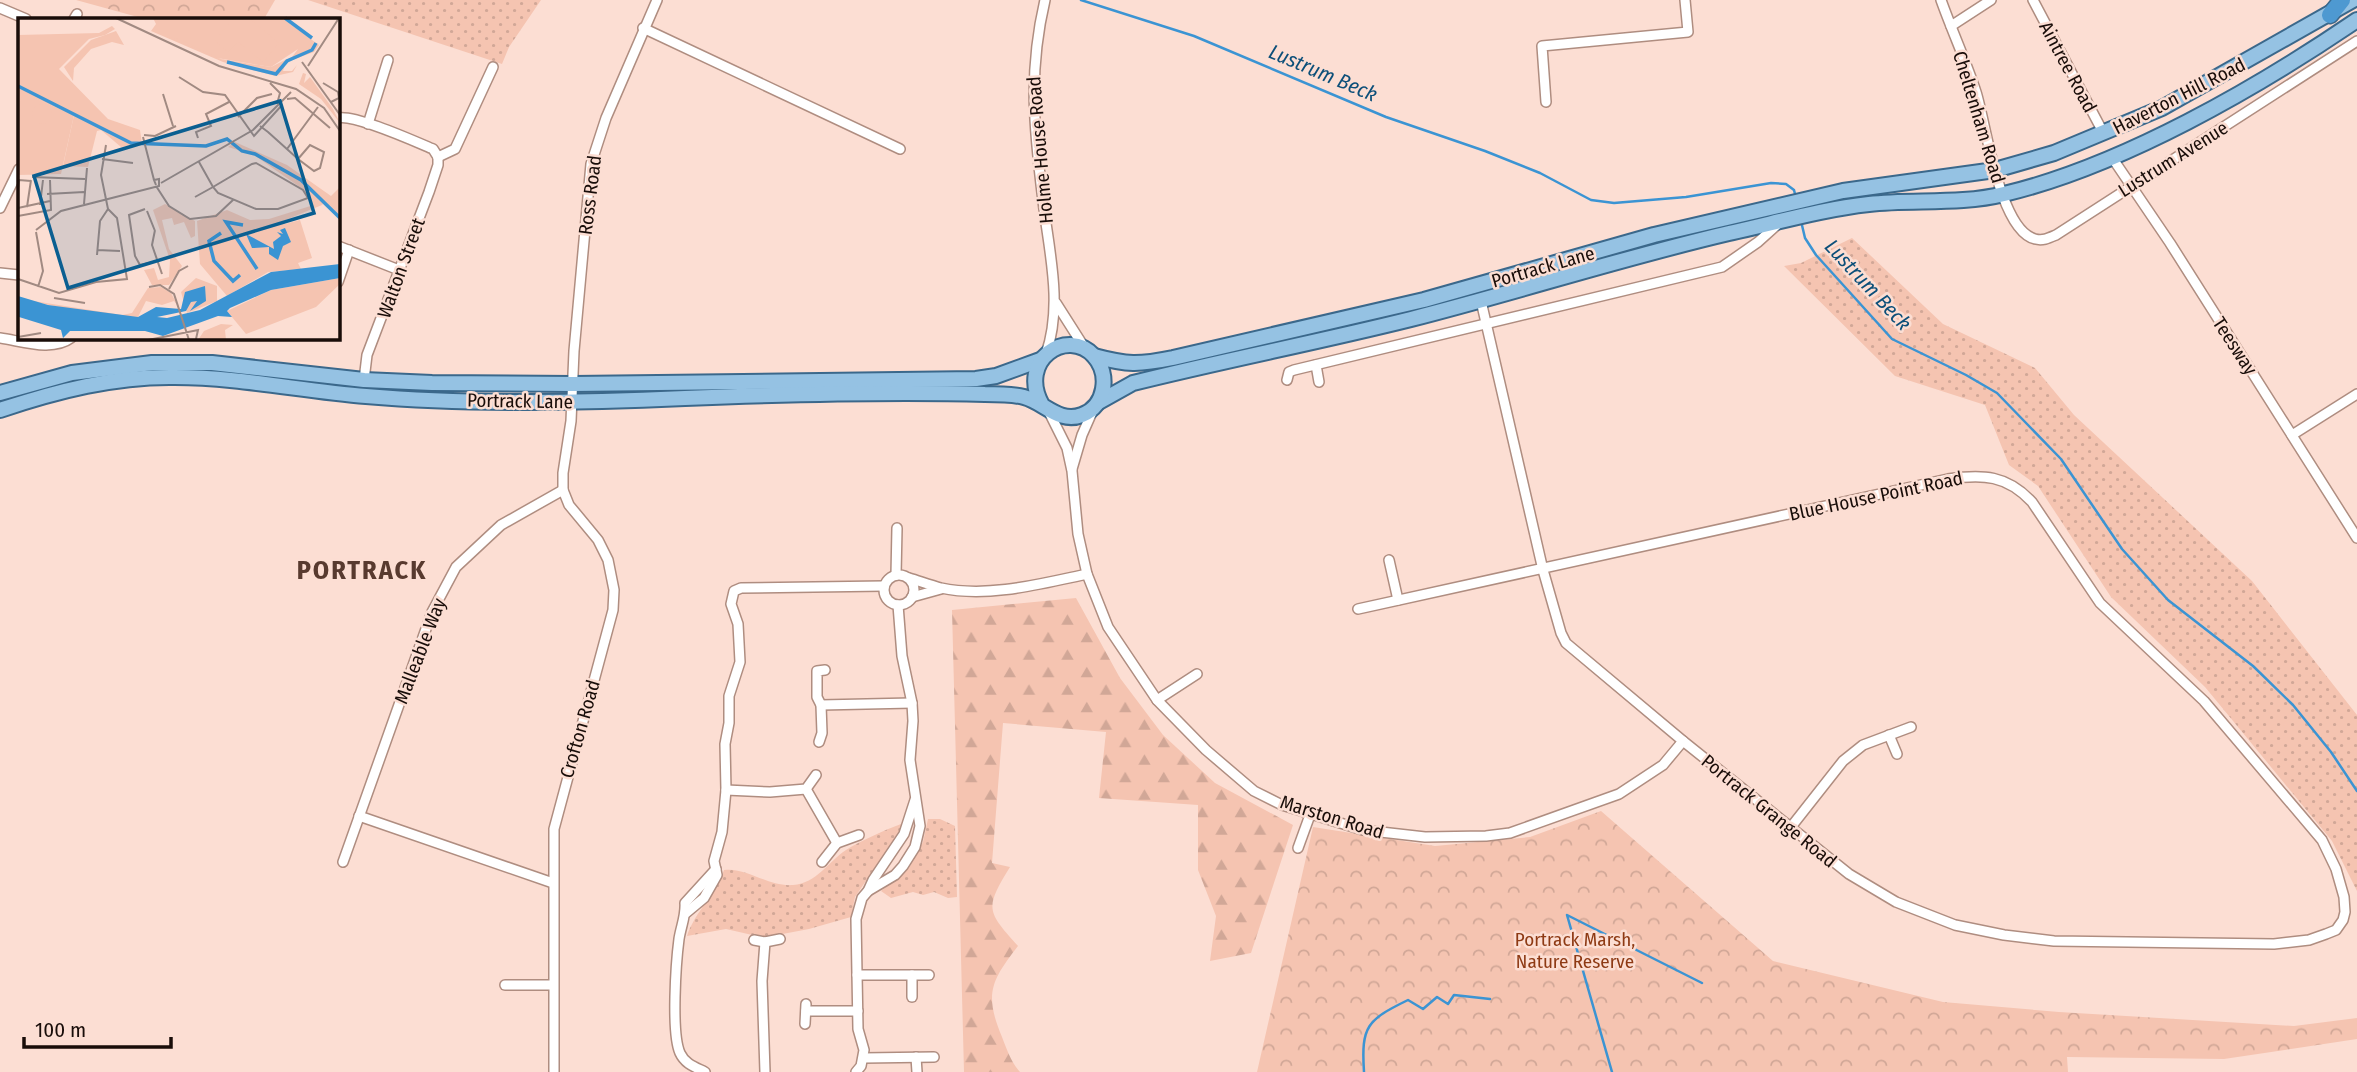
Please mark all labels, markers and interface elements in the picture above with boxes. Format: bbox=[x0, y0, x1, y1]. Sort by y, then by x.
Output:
inset map bbox=[18, 18, 340, 340]
street label: Aintree Road bbox=[2034, 18, 2102, 116]
water label: Lustrum Beck bbox=[1265, 39, 1381, 107]
street label: Cheltenham Road bbox=[1948, 48, 2010, 186]
street label: Haverton Hill Road bbox=[2109, 53, 2249, 139]
street label: Holme House Road bbox=[1022, 75, 1058, 225]
street label: Lustrum Avenue bbox=[2114, 116, 2232, 202]
street label: Ross Road bbox=[574, 154, 606, 236]
street label: Walton Street bbox=[372, 214, 430, 321]
water label: Lustrum Beck bbox=[1819, 234, 1917, 336]
street label: Portrack Lane bbox=[1489, 241, 1597, 293]
street label: Teesway bbox=[2208, 313, 2262, 380]
street label: Portrack Lane bbox=[467, 389, 573, 413]
street label: Blue House Point Road bbox=[1787, 466, 1965, 526]
district label: PORTRACK bbox=[297, 555, 427, 586]
street label: Malleable Way bbox=[389, 595, 451, 707]
street label: Crofton Road bbox=[555, 677, 605, 781]
street label: Portrack Grange Road bbox=[1697, 749, 1841, 873]
street label: Marston Road bbox=[1277, 790, 1387, 844]
park label: Portrack Marsh, Nature Reserve bbox=[1515, 928, 1635, 973]
scale bar bbox=[24, 1006, 172, 1050]
text: 100 m bbox=[35, 1017, 86, 1043]

